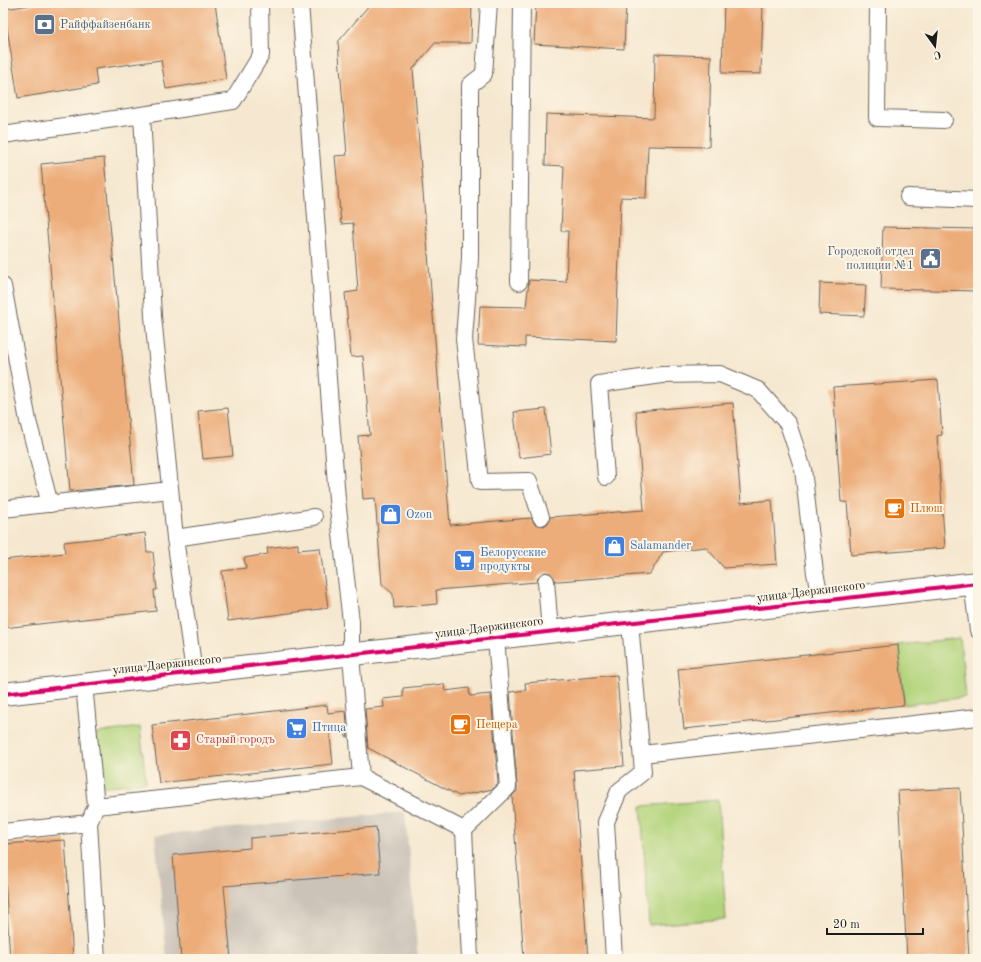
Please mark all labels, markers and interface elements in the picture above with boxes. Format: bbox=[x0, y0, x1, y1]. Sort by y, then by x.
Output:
bank icon: Райффайзенбанк bbox=[32, 12, 58, 38]
place label: Райффайзенбанк bbox=[60, 19, 151, 31]
north arrow bbox=[915, 26, 955, 66]
text: С bbox=[932, 48, 942, 60]
place label: Городской отдел полиции №1 bbox=[827, 246, 914, 272]
public building icon: Городской отдел полиции №1 bbox=[917, 246, 943, 272]
cafe icon: Плюш bbox=[882, 496, 908, 522]
shop icon: Ozon bbox=[378, 502, 404, 528]
place label: Плюш bbox=[910, 503, 943, 515]
place label: Ozon bbox=[406, 509, 433, 521]
shop icon: Salamander bbox=[602, 533, 628, 559]
place label: Salamander bbox=[630, 540, 691, 552]
supermarket icon: Белорусские продукты bbox=[451, 547, 477, 573]
place label: Белорусские продукты bbox=[480, 547, 547, 573]
street label: улица Дзержинского bbox=[756, 579, 866, 605]
street label: улица Дзержинского bbox=[434, 615, 544, 641]
street label: улица Дзержинского bbox=[112, 653, 222, 677]
cafe icon: Пещера bbox=[447, 712, 473, 738]
supermarket icon: Птица bbox=[283, 715, 309, 741]
place label: Пещера bbox=[476, 719, 518, 731]
place label: Птица bbox=[312, 722, 346, 734]
pharmacy icon: Старый городъ bbox=[168, 727, 194, 753]
place label: Старый городъ bbox=[196, 734, 275, 746]
scale bar bbox=[827, 910, 923, 936]
text: 20 m bbox=[833, 919, 860, 931]

